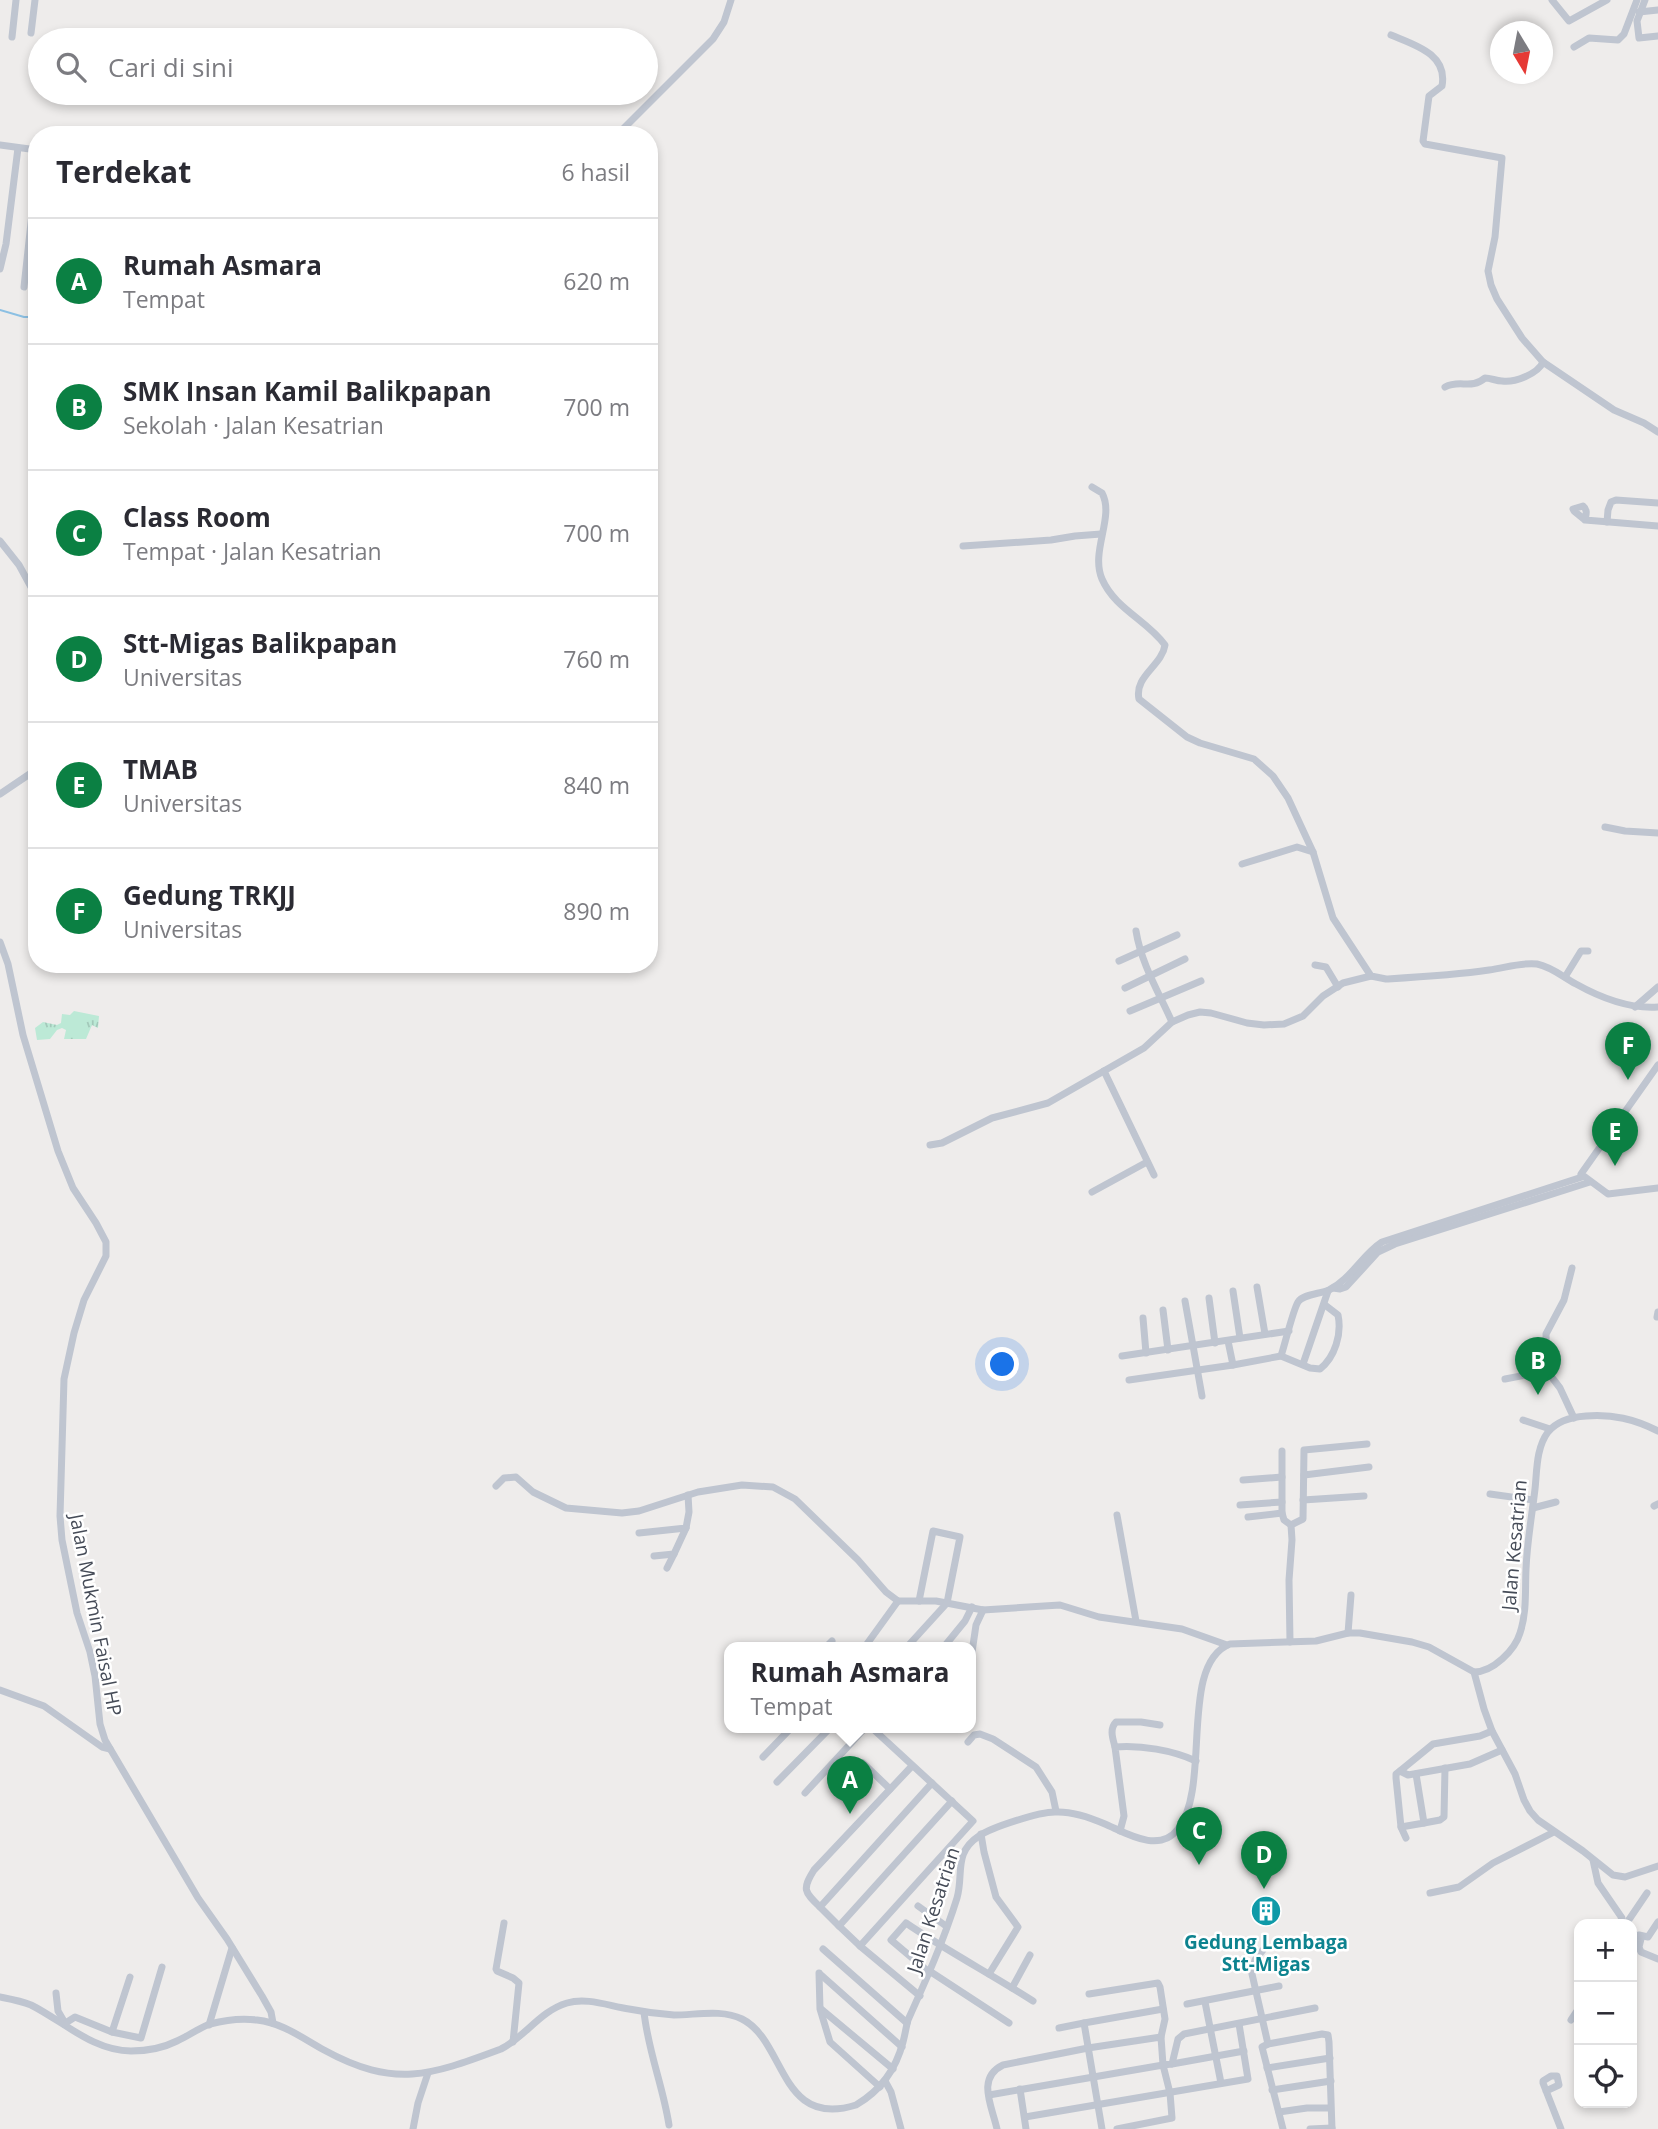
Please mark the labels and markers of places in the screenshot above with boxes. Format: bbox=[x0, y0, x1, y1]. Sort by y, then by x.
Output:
pin: F bbox=[1605, 1022, 1651, 1080]
pin: E bbox=[1592, 1108, 1638, 1166]
pin: B bbox=[1515, 1337, 1561, 1395]
pin: A bbox=[827, 1756, 873, 1814]
pin: C bbox=[1176, 1807, 1222, 1865]
pin: D bbox=[1241, 1831, 1287, 1889]
building icon: Gedung Lembaga Stt-Migas bbox=[1249, 1894, 1283, 1928]
place label: Gedung Lembaga Stt-Migas bbox=[1184, 1929, 1348, 1977]

